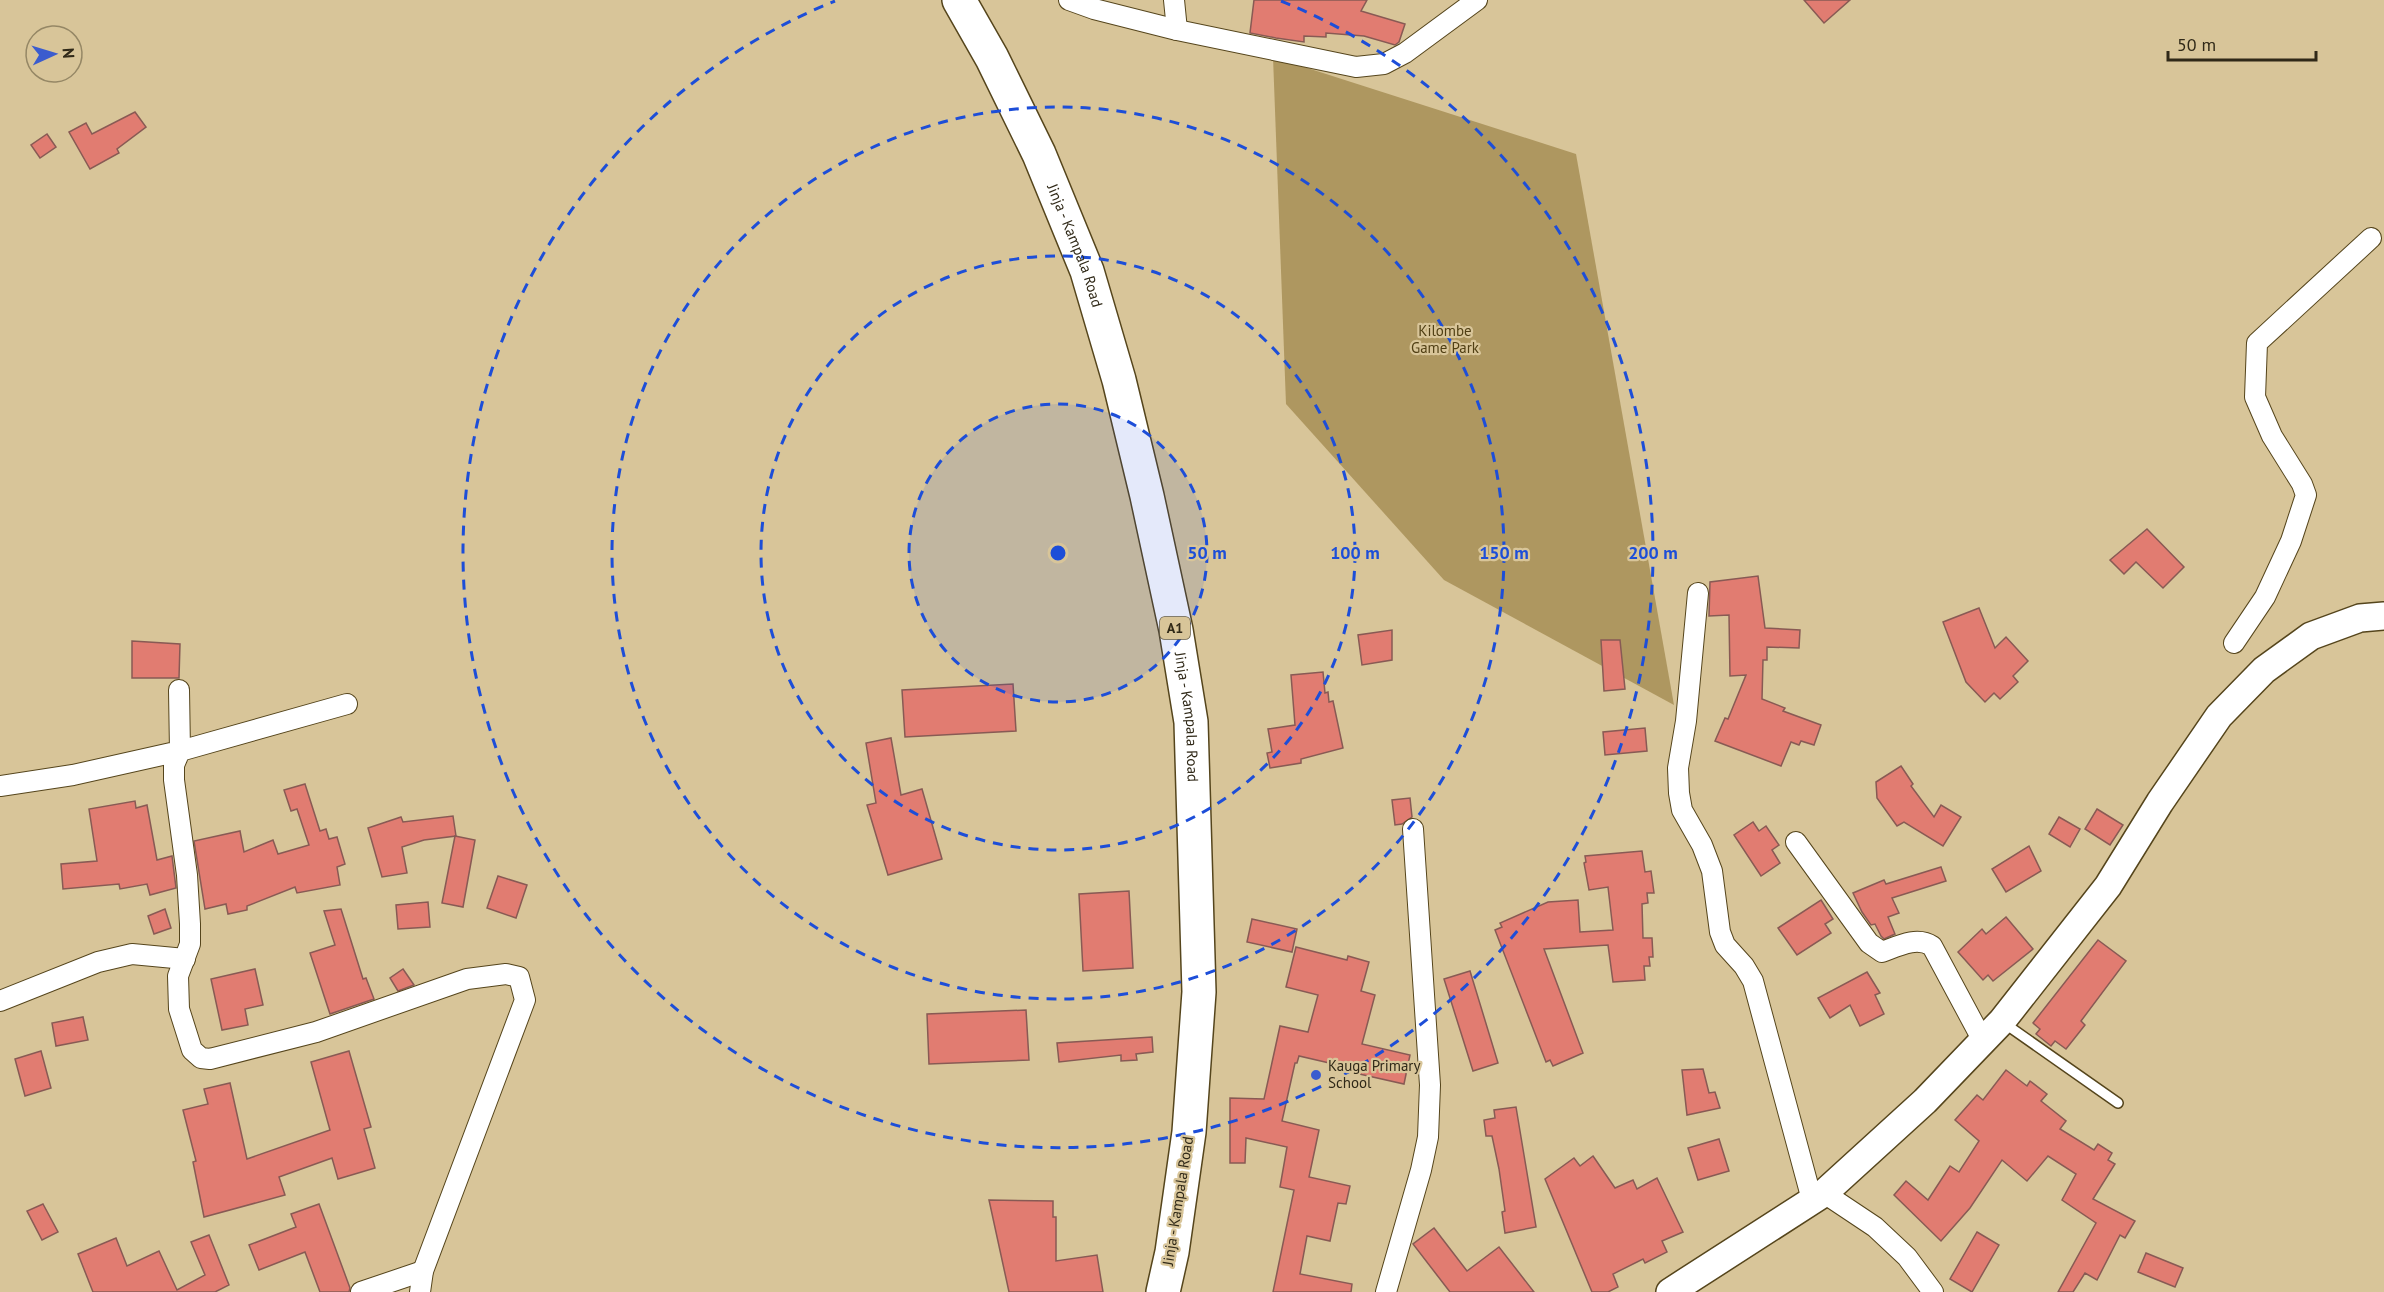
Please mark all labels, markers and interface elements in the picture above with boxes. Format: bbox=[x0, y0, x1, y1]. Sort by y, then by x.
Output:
north arrow bbox=[24, 24, 84, 84]
scale bar bbox=[2168, 24, 2316, 62]
text: 50 m bbox=[2177, 33, 2216, 56]
text: N bbox=[59, 47, 79, 59]
street label: Jinja - Kampala Road bbox=[1043, 180, 1107, 309]
park label: Kilombe Game Park bbox=[1411, 321, 1480, 357]
text: 50 m bbox=[1187, 541, 1227, 564]
text: 100 m bbox=[1330, 541, 1380, 564]
text: 150 m bbox=[1479, 541, 1529, 564]
text: 200 m bbox=[1628, 541, 1678, 564]
centre of rings bbox=[1048, 543, 1068, 563]
road number: A1 bbox=[1160, 617, 1190, 639]
street label: Jinja - Kampala Road bbox=[1171, 650, 1203, 782]
place label: Kauga Primary School bbox=[1328, 1056, 1420, 1092]
marker: Kauga Primary School bbox=[1309, 1068, 1323, 1082]
street label: Jinja - Kampala Road bbox=[1158, 1135, 1197, 1268]

